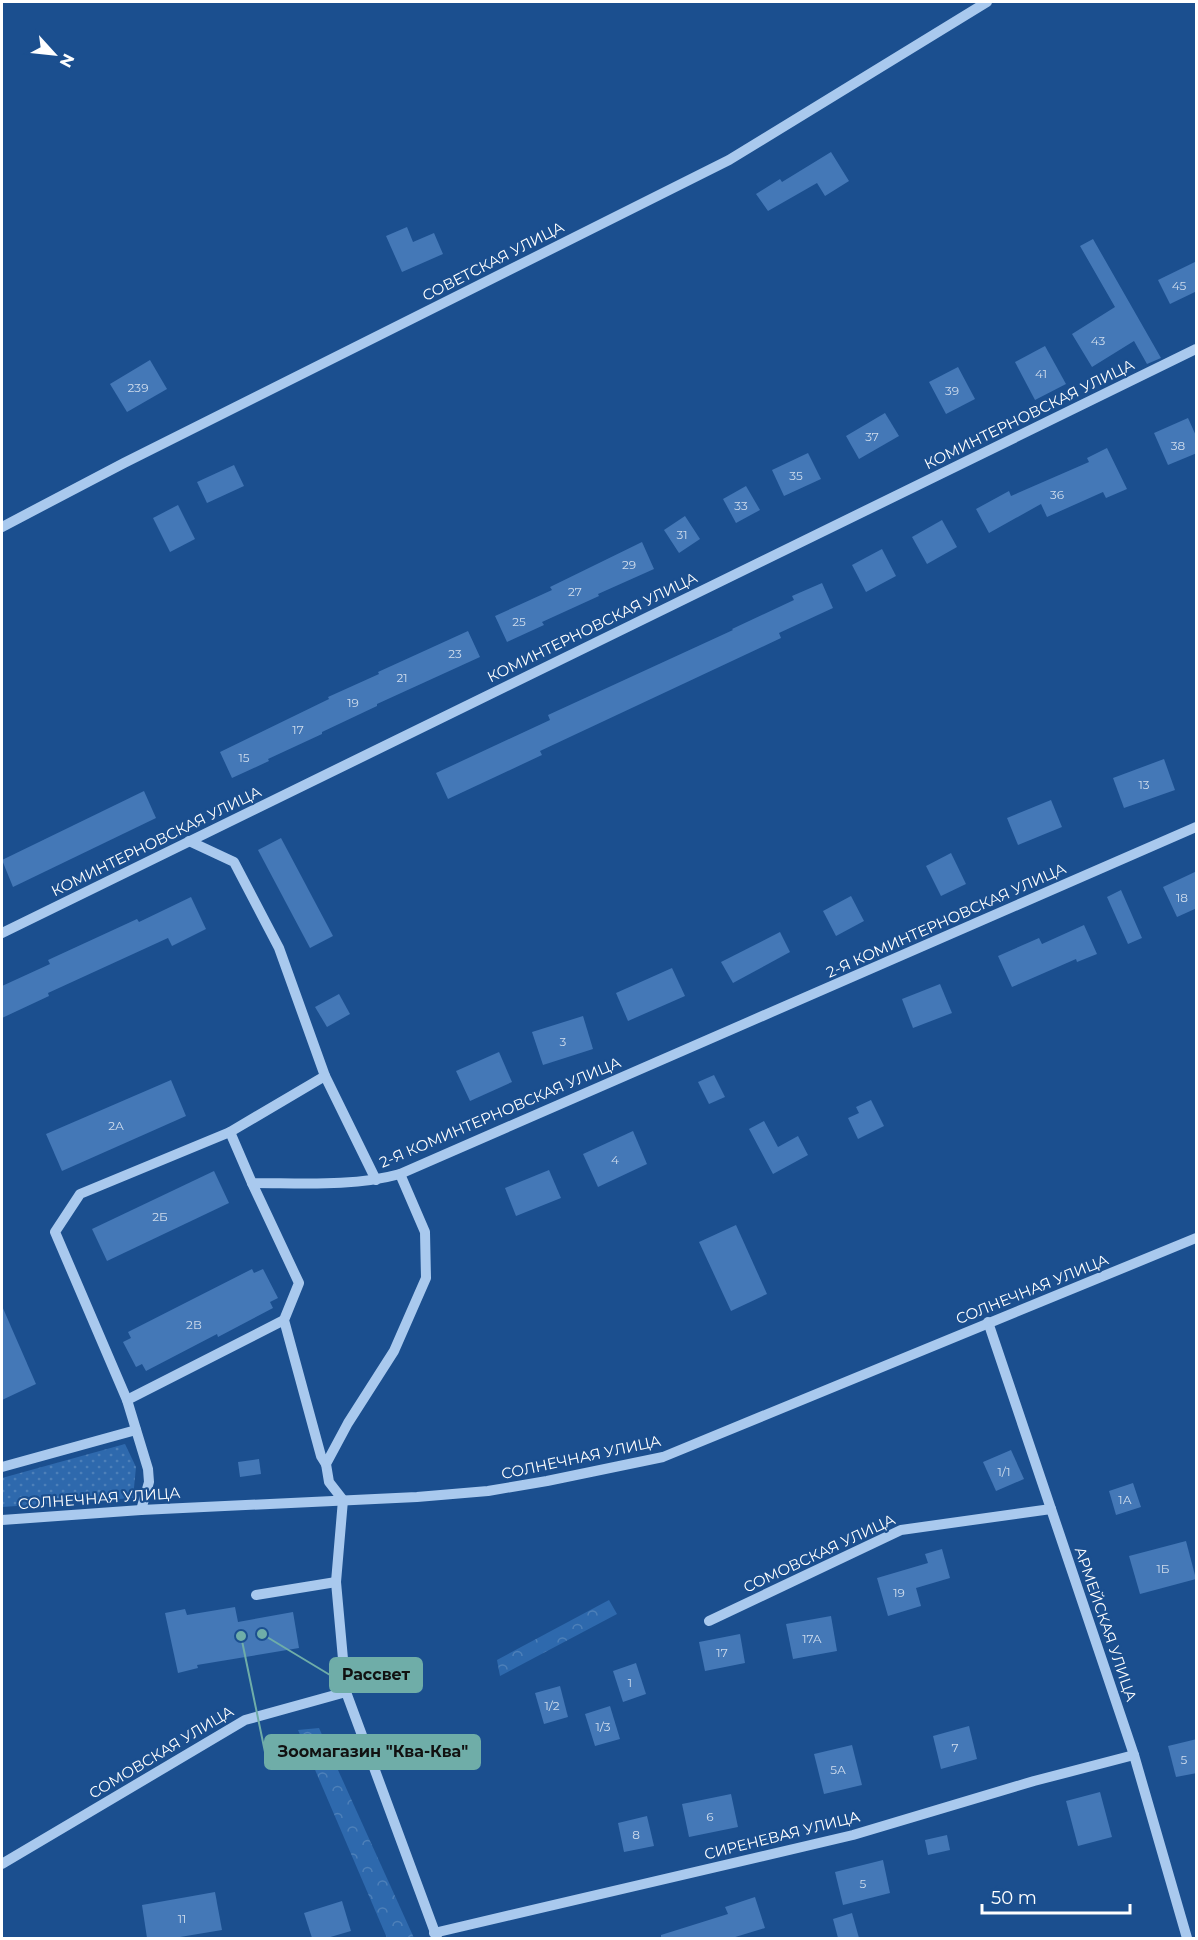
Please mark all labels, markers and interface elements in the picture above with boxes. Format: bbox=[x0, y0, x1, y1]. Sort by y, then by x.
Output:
north arrow bbox=[24, 24, 84, 84]
text: N bbox=[56, 51, 78, 71]
street label: СОВЕТСКАЯ УЛИЦА bbox=[419, 217, 567, 305]
house number: 45 bbox=[1172, 278, 1187, 293]
house number: 43 bbox=[1091, 333, 1105, 348]
street label: КОМИНТЕРНОВСКАЯ УЛИЦА bbox=[921, 355, 1137, 473]
house number: 41 bbox=[1035, 366, 1047, 381]
house number: 239 bbox=[128, 380, 148, 395]
house number: 39 bbox=[945, 383, 959, 398]
house number: 37 bbox=[865, 429, 879, 444]
house number: 38 bbox=[1171, 438, 1186, 453]
house number: 35 bbox=[789, 468, 803, 483]
house number: 36 bbox=[1050, 487, 1064, 502]
house number: 33 bbox=[734, 498, 748, 513]
house number: 31 bbox=[676, 527, 688, 542]
house number: 29 bbox=[622, 557, 636, 572]
street label: КОМИНТЕРНОВСКАЯ УЛИЦА bbox=[484, 568, 700, 686]
house number: 27 bbox=[568, 584, 582, 599]
house number: 25 bbox=[512, 614, 526, 629]
house number: 23 bbox=[448, 646, 462, 661]
house number: 21 bbox=[396, 670, 408, 685]
house number: 19 bbox=[347, 695, 359, 710]
house number: 17 bbox=[292, 722, 304, 737]
house number: 15 bbox=[238, 750, 250, 765]
house number: 13 bbox=[1138, 777, 1150, 792]
street label: КОМИНТЕРНОВСКАЯ УЛИЦА bbox=[48, 782, 264, 900]
street label: 2-Я КОМИНТЕРНОВСКАЯ УЛИЦА bbox=[823, 858, 1069, 982]
house number: 18 bbox=[1176, 890, 1188, 905]
house number: 3 bbox=[560, 1034, 567, 1049]
street label: 2-Я КОМИНТЕРНОВСКАЯ УЛИЦА bbox=[376, 1052, 624, 1172]
house number: 2А bbox=[108, 1118, 124, 1133]
house number: 4 bbox=[611, 1152, 619, 1167]
house number: 2Б bbox=[152, 1209, 168, 1224]
street label: СОЛНЕЧНАЯ УЛИЦА bbox=[953, 1250, 1111, 1328]
house number: 2В bbox=[186, 1317, 202, 1332]
street label: СОЛНЕЧНАЯ УЛИЦА bbox=[499, 1431, 663, 1483]
house number: 1/1 bbox=[997, 1464, 1011, 1479]
street label: СОЛНЕЧНАЯ УЛИЦА bbox=[17, 1483, 181, 1513]
house number: 1А bbox=[1118, 1492, 1132, 1507]
street label: СОМОВСКАЯ УЛИЦА bbox=[740, 1509, 898, 1597]
street label: АРМЕЙСКАЯ УЛИЦА bbox=[1071, 1544, 1141, 1704]
house number: 1Б bbox=[1156, 1561, 1170, 1576]
house number: 19 bbox=[893, 1585, 905, 1600]
house number: 17А bbox=[802, 1631, 822, 1646]
house number: 17 bbox=[716, 1645, 728, 1660]
callout: Рассвет bbox=[330, 1658, 422, 1692]
text: Рассвет bbox=[342, 1665, 411, 1684]
house number: 1 bbox=[628, 1675, 632, 1690]
house number: 1/2 bbox=[544, 1698, 560, 1713]
street label: СОМОВСКАЯ УЛИЦА bbox=[85, 1701, 237, 1803]
house number: 1/3 bbox=[595, 1719, 611, 1734]
callout: Зоомагазин "Ква-Ква" bbox=[265, 1735, 480, 1769]
house number: 7 bbox=[951, 1740, 959, 1755]
text: Зоомагазин "Ква-Ква" bbox=[277, 1742, 468, 1761]
house number: 5 bbox=[1181, 1752, 1188, 1767]
house number: 5А bbox=[830, 1762, 846, 1777]
street label: СИРЕНЕВАЯ УЛИЦА bbox=[702, 1806, 862, 1864]
house number: 6 bbox=[706, 1809, 714, 1824]
house number: 8 bbox=[632, 1827, 640, 1842]
house number: 5 bbox=[860, 1876, 867, 1891]
scale bar bbox=[982, 1877, 1130, 1915]
text: 50 m bbox=[991, 1887, 1037, 1909]
house number: 11 bbox=[178, 1911, 186, 1926]

